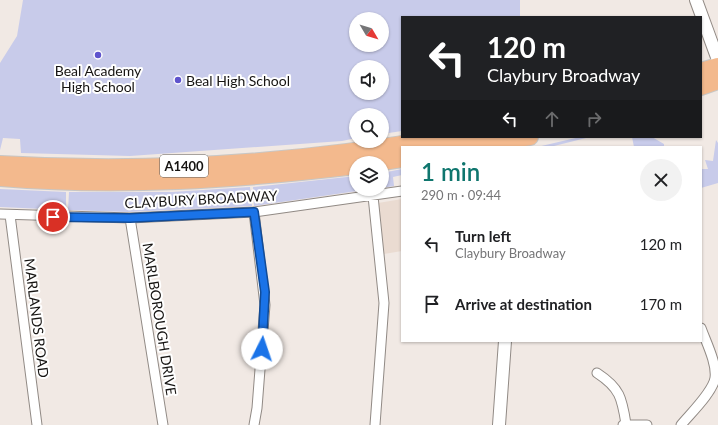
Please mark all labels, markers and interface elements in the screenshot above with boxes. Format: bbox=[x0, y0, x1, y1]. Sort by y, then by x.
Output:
north arrow bbox=[349, 12, 389, 52]
map controls bbox=[349, 12, 389, 196]
text: 120 m bbox=[487, 30, 566, 64]
icon: left bbox=[421, 32, 473, 84]
marker: Beal Academy High School bbox=[93, 50, 103, 60]
button: sound bbox=[349, 60, 389, 100]
place label: Beal Academy High School bbox=[55, 62, 142, 95]
text: Claybury Broadway bbox=[487, 64, 640, 86]
place label: Beal High School bbox=[186, 72, 290, 89]
marker: Beal High School bbox=[173, 75, 183, 85]
button: search bbox=[349, 108, 389, 148]
icon: left bbox=[499, 108, 521, 130]
icon: ahead bbox=[541, 108, 563, 130]
icon: right bbox=[583, 108, 605, 130]
road number: A1400 bbox=[160, 155, 208, 177]
button: layers bbox=[349, 156, 389, 196]
text: 1 min bbox=[421, 157, 480, 186]
button: close bbox=[640, 159, 682, 201]
street label: CLAYBURY BROADWAY bbox=[124, 186, 278, 211]
text: 290 m · 09:44 bbox=[421, 187, 501, 203]
pin bbox=[36, 200, 70, 234]
icon: arrive bbox=[42, 206, 64, 228]
text: Turn left bbox=[455, 227, 511, 245]
icon: left bbox=[421, 233, 443, 255]
text: 120 m bbox=[640, 235, 682, 253]
street label: MARLBOROUGH DRIVE bbox=[140, 241, 180, 397]
text: Claybury Broadway bbox=[455, 245, 566, 261]
street label: MARLANDS ROAD bbox=[21, 257, 53, 379]
icon: arrive bbox=[421, 293, 443, 315]
text: Arrive at destination bbox=[455, 295, 592, 313]
text: 170 m bbox=[640, 295, 682, 313]
position arrow bbox=[241, 328, 283, 370]

